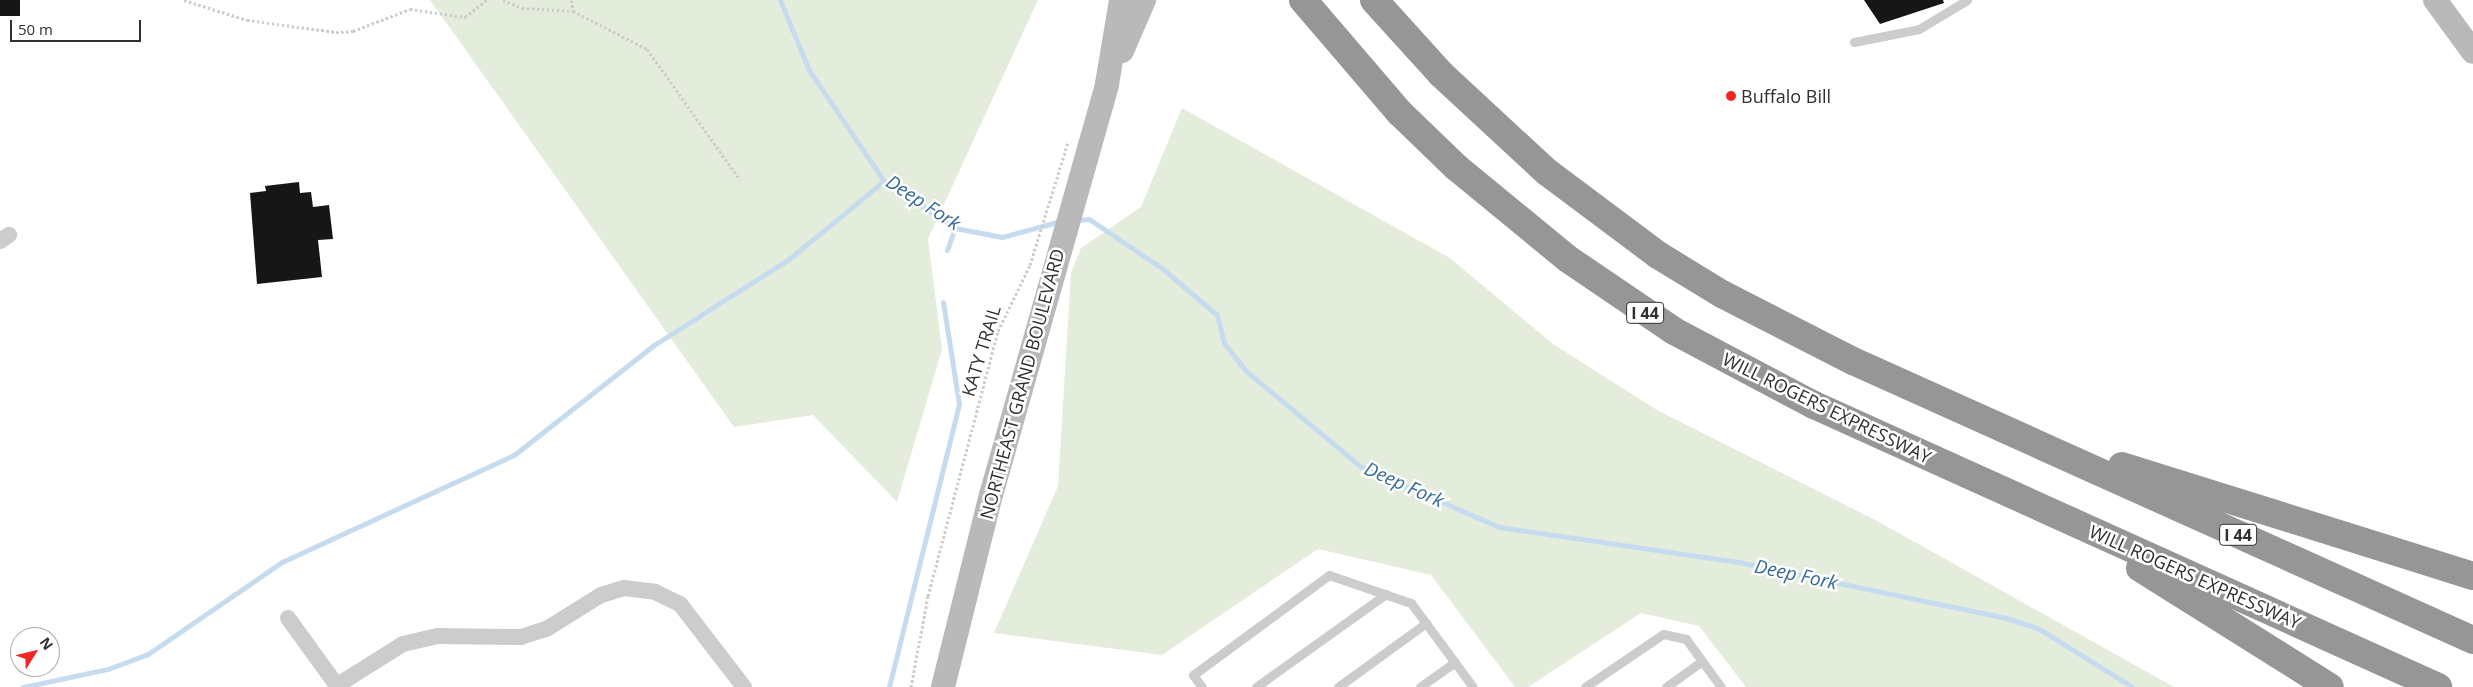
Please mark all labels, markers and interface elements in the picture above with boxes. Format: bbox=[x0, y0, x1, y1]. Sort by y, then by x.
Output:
scale bar bbox=[12, 10, 144, 42]
text: 50 m bbox=[18, 19, 53, 39]
place label: Buffalo Bill bbox=[1741, 85, 1831, 107]
marker: Buffalo Bill bbox=[1725, 90, 1737, 102]
water label: Deep Fork bbox=[882, 171, 964, 235]
street label: NORTHEAST GRAND BOULEVARD bbox=[975, 246, 1069, 522]
road number: I 44 bbox=[1625, 300, 1665, 326]
street label: KATY TRAIL bbox=[957, 303, 1005, 399]
street label: WILL ROGERS EXPRESSWAY bbox=[1719, 348, 1935, 468]
water label: Deep Fork bbox=[1361, 457, 1447, 513]
street label: WILL ROGERS EXPRESSWAY bbox=[2086, 521, 2304, 633]
road number: I 44 bbox=[2218, 522, 2258, 548]
water label: Deep Fork bbox=[1752, 555, 1840, 595]
north arrow bbox=[10, 627, 60, 677]
text: N bbox=[36, 633, 58, 654]

